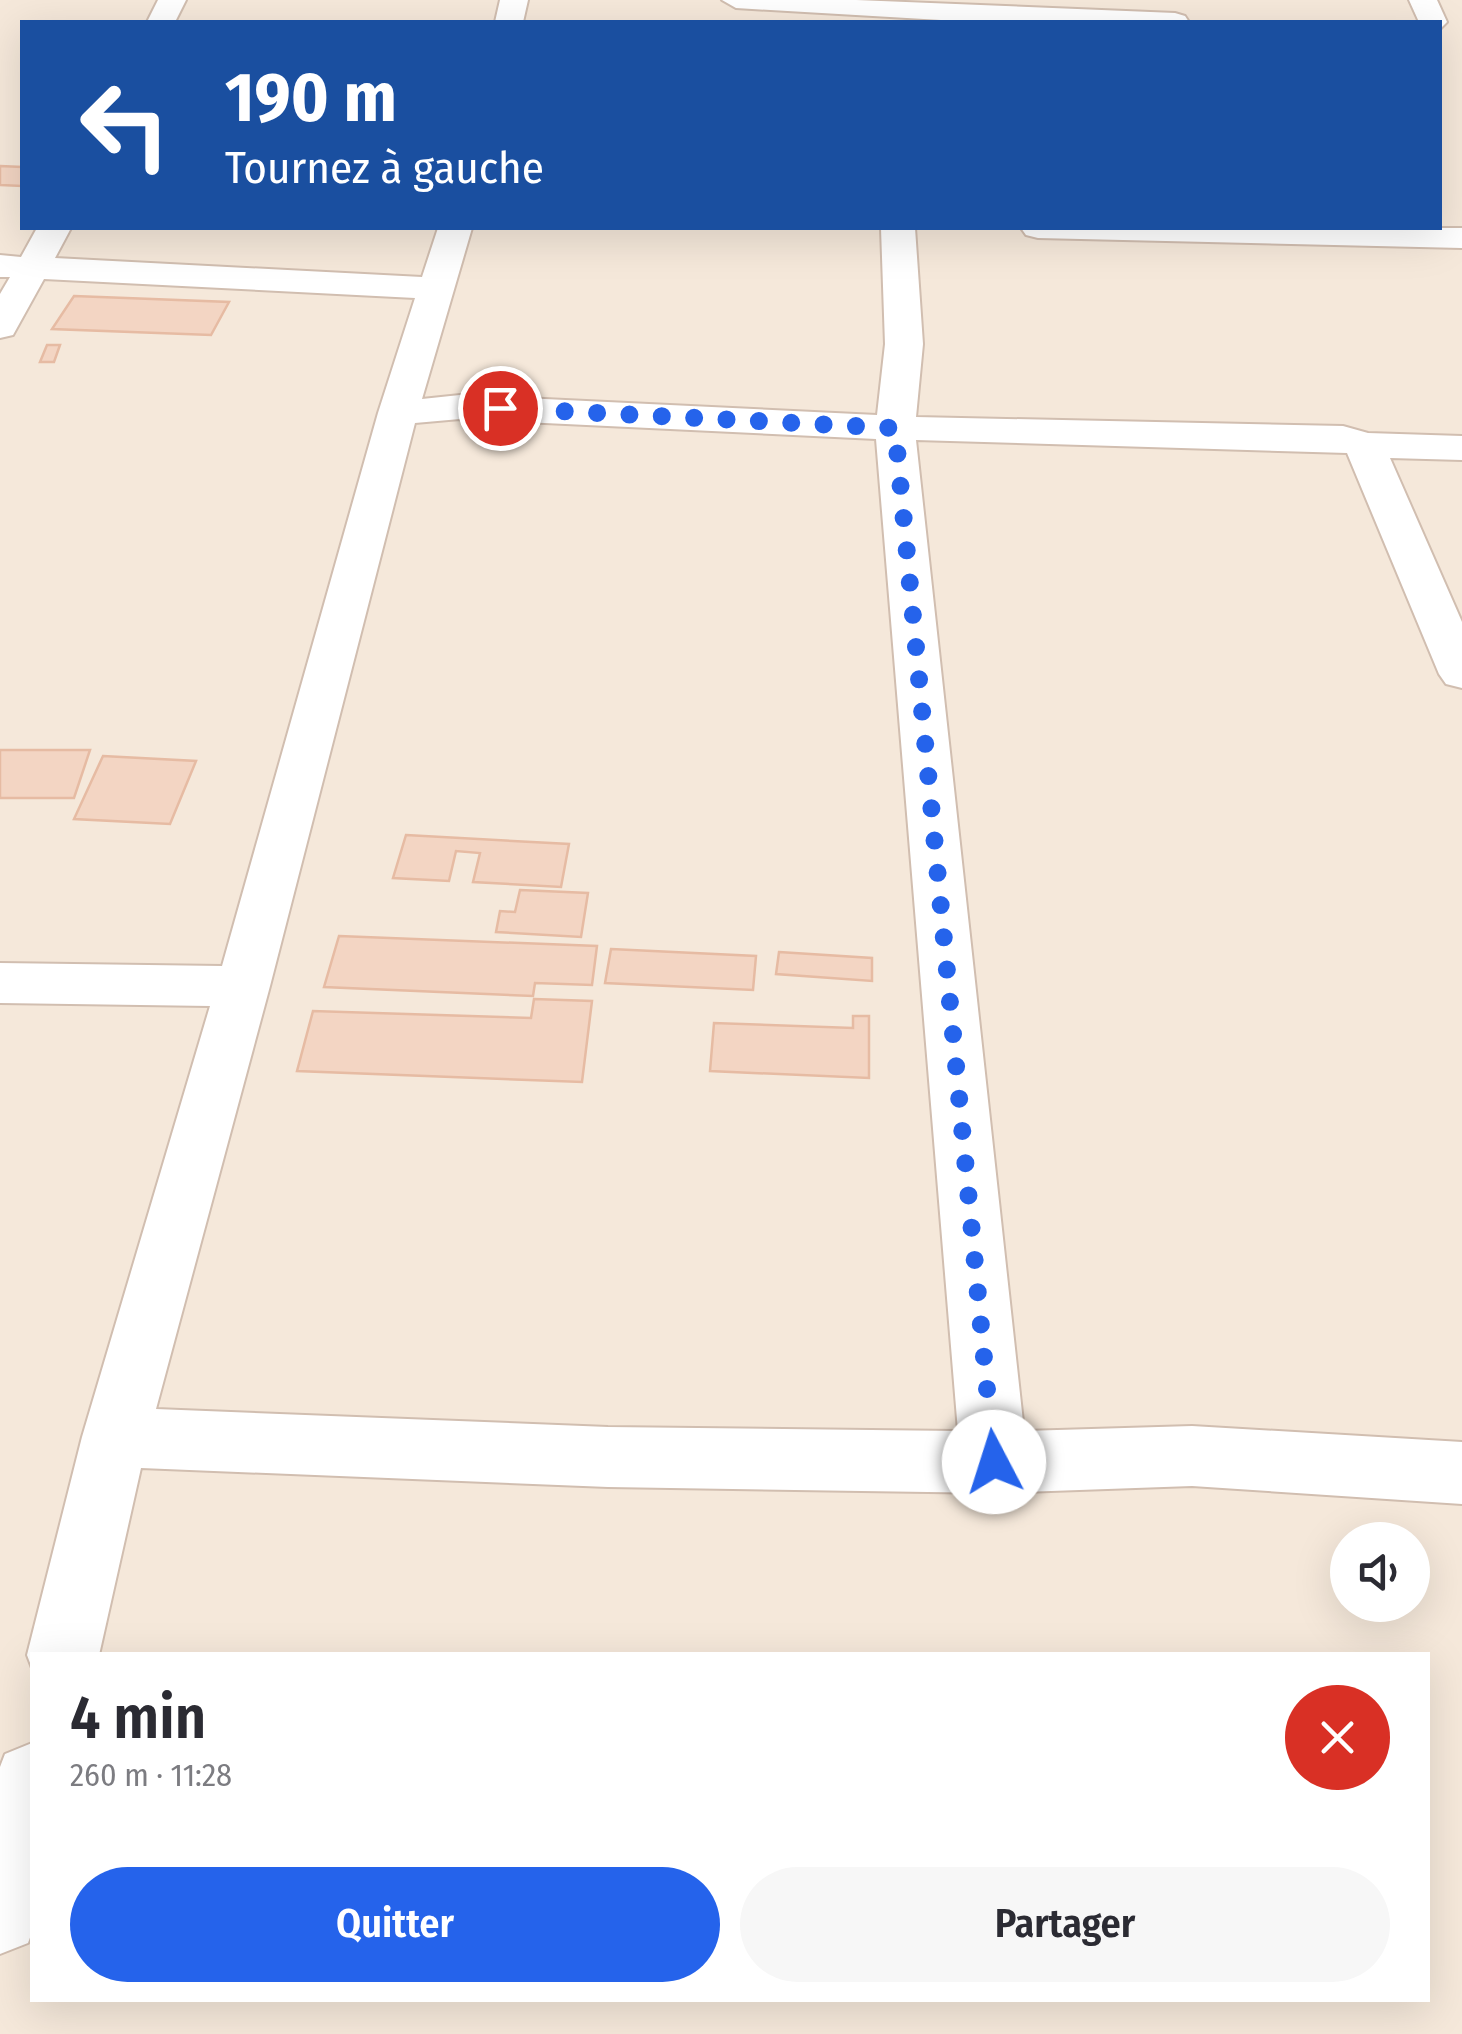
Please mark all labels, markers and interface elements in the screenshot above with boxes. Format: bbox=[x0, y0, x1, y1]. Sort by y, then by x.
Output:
text: 190 m bbox=[225, 56, 397, 140]
icon: left bbox=[60, 60, 190, 190]
text: Tournez à gauche bbox=[225, 141, 544, 195]
pin bbox=[458, 366, 543, 451]
icon: arrive bbox=[473, 381, 528, 436]
position arrow bbox=[942, 1410, 1046, 1514]
map controls bbox=[1330, 1522, 1430, 1622]
button: sound bbox=[1330, 1522, 1430, 1622]
text: 4 min bbox=[70, 1682, 206, 1754]
button: close bbox=[1285, 1685, 1390, 1790]
text: 260 m · 11:28 bbox=[70, 1756, 232, 1794]
button: Quitter bbox=[70, 1867, 720, 1982]
button: Partager bbox=[740, 1867, 1390, 1982]

